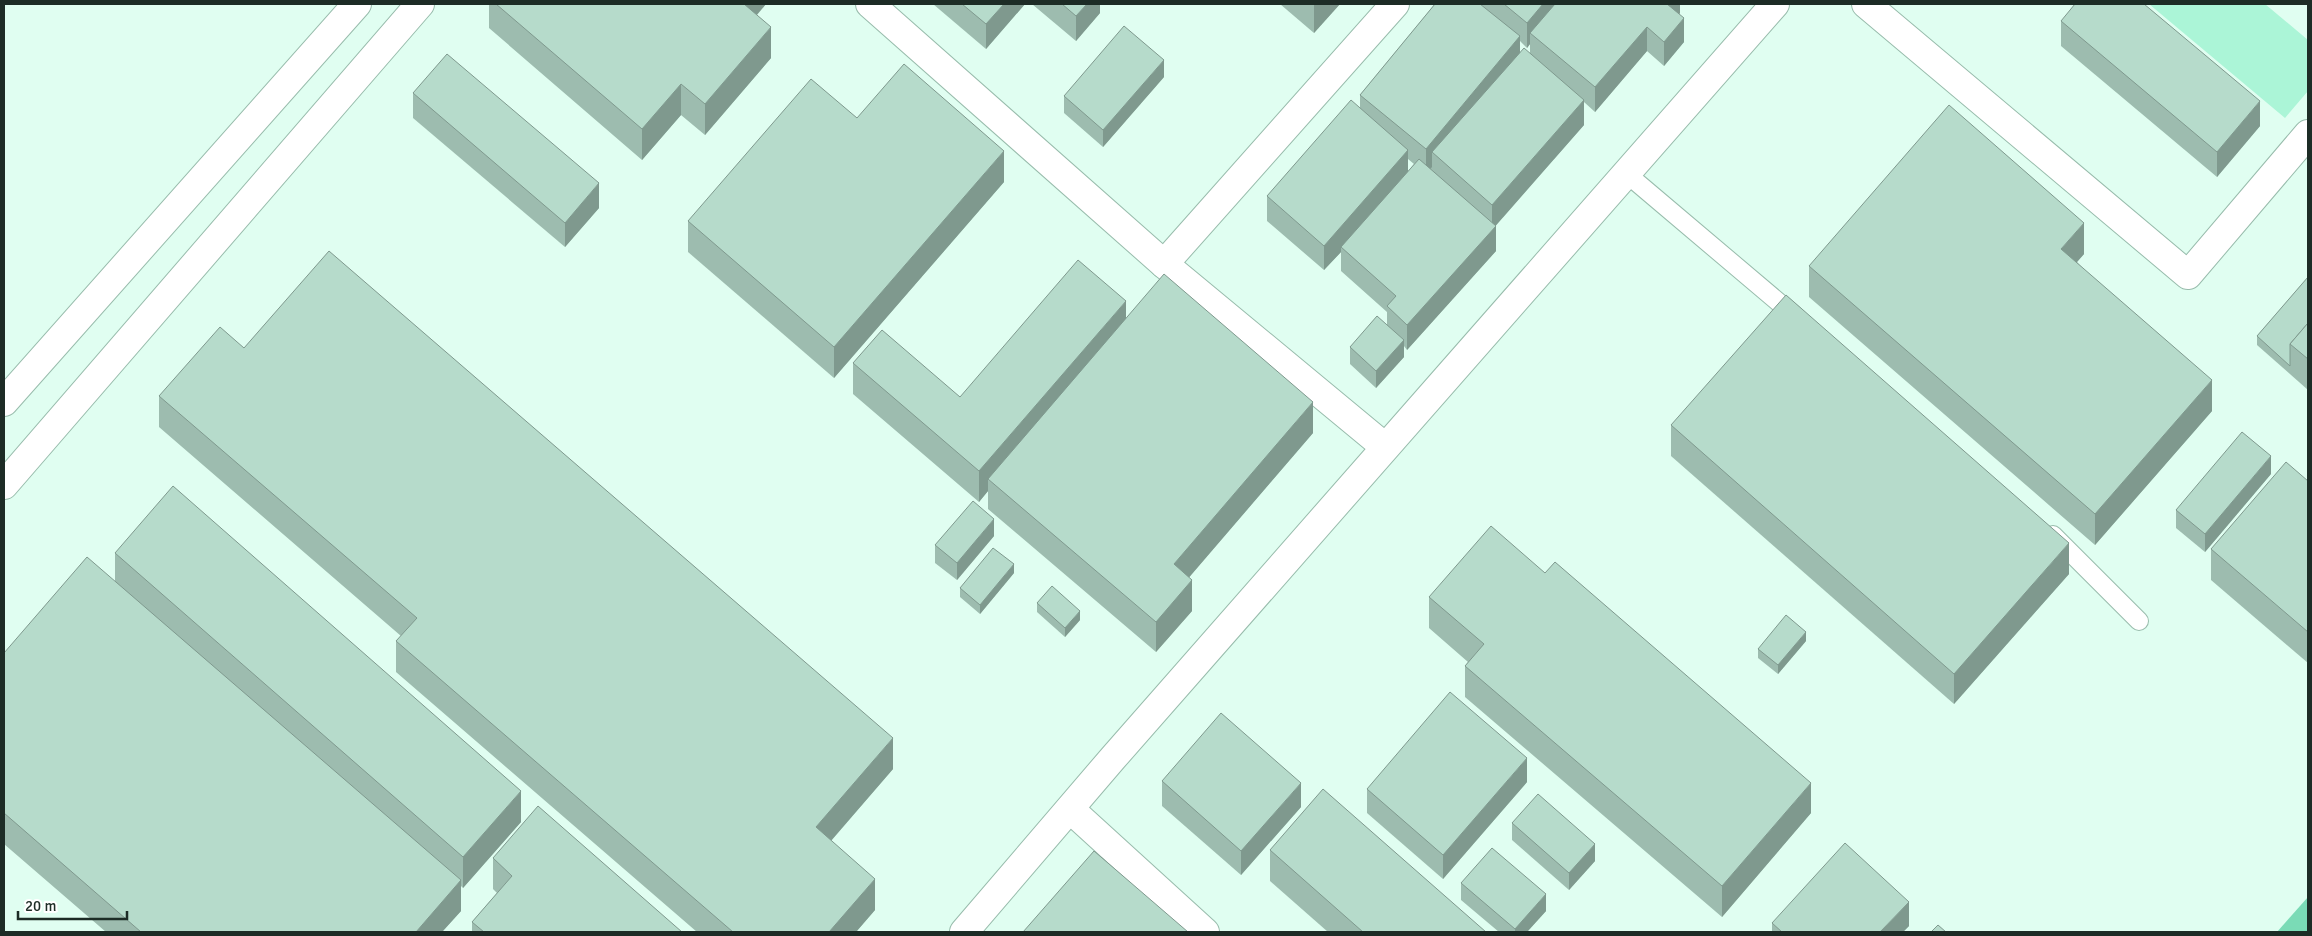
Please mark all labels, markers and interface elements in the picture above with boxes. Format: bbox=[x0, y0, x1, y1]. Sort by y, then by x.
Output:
scale bar bbox=[18, 888, 126, 920]
text: 20 m bbox=[25, 897, 56, 915]

